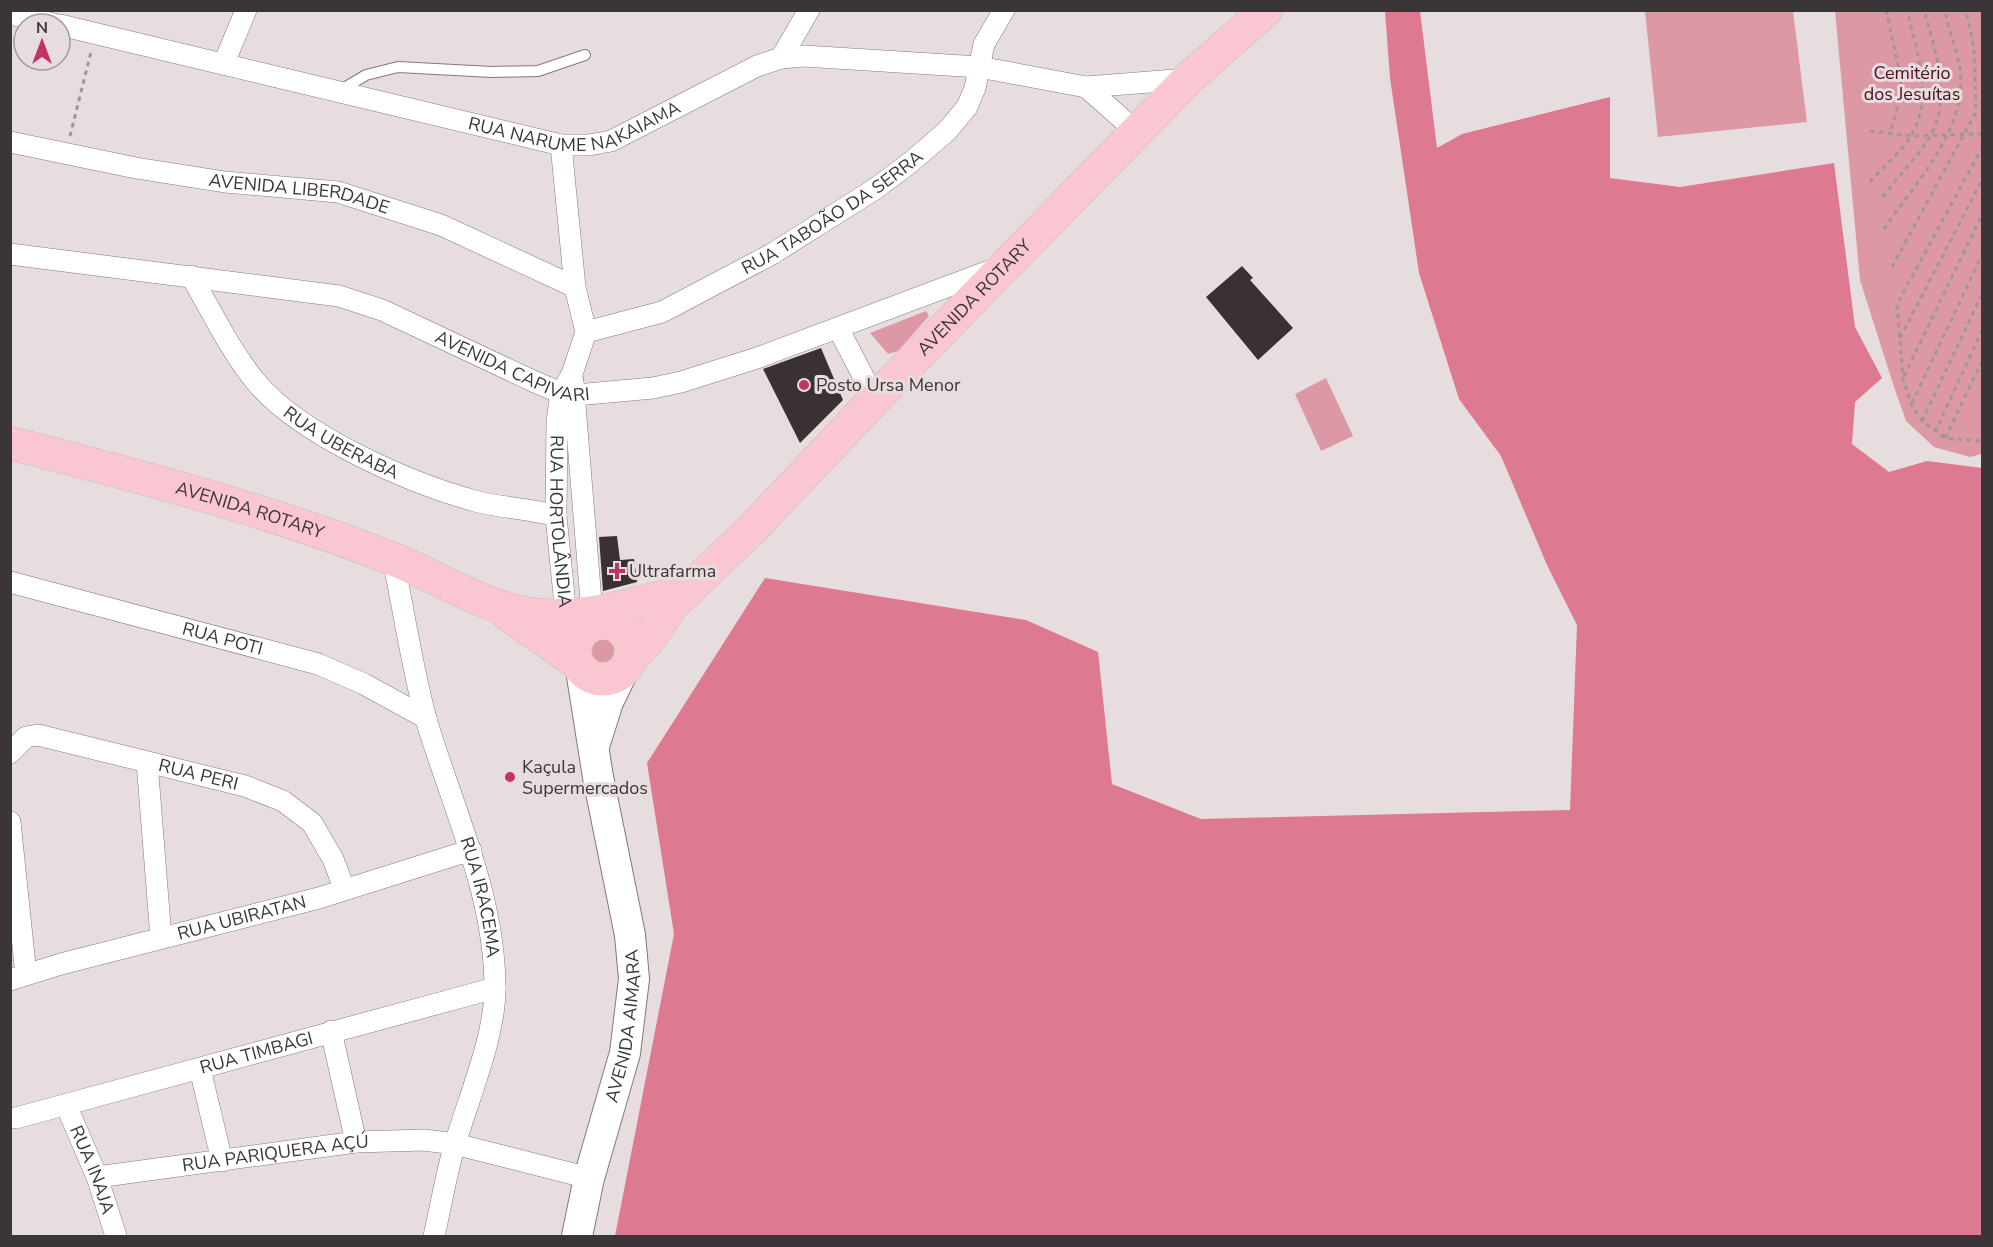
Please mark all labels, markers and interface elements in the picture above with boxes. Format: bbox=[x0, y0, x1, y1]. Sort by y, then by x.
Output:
north arrow bbox=[12, 12, 72, 72]
text: N bbox=[36, 17, 48, 39]
park label: Cemitério dos Jesuítas bbox=[1864, 61, 1960, 106]
street label: RUA NARUME NAKAIAMA bbox=[466, 95, 684, 157]
street label: RUA TABOÃO DA SERRA bbox=[737, 145, 928, 280]
street label: AVENIDA LIBERDADE bbox=[207, 168, 392, 220]
street label: AVENIDA ROTARY bbox=[912, 234, 1037, 361]
street label: AVENIDA CAPIVARI bbox=[431, 325, 591, 407]
place label: Posto Ursa Menor bbox=[816, 373, 961, 397]
marker: Posto Ursa Menor bbox=[797, 378, 811, 392]
street label: RUA UBERABA bbox=[278, 401, 402, 485]
street label: RUA HORTOLÂNDIA bbox=[544, 435, 577, 609]
street label: AVENIDA ROTARY bbox=[173, 476, 327, 545]
place label: Ultrafarma bbox=[629, 559, 716, 583]
marker: Ultrafarma bbox=[610, 564, 624, 578]
street label: RUA POTI bbox=[180, 616, 266, 661]
street label: RUA PERI bbox=[156, 753, 241, 796]
place label: Kaçula Supermercados bbox=[522, 755, 648, 800]
marker: Kaçula Supermercados bbox=[503, 770, 517, 784]
street label: RUA IRACEMA bbox=[454, 834, 505, 959]
street label: RUA UBIRATAN bbox=[175, 890, 309, 946]
street label: AVENIDA AIMARA bbox=[599, 948, 646, 1105]
street label: RUA TIMBAGI bbox=[197, 1026, 316, 1080]
street label: RUA INAJA bbox=[64, 1122, 120, 1217]
street label: RUA PARIQUERA AÇÚ bbox=[181, 1130, 369, 1177]

